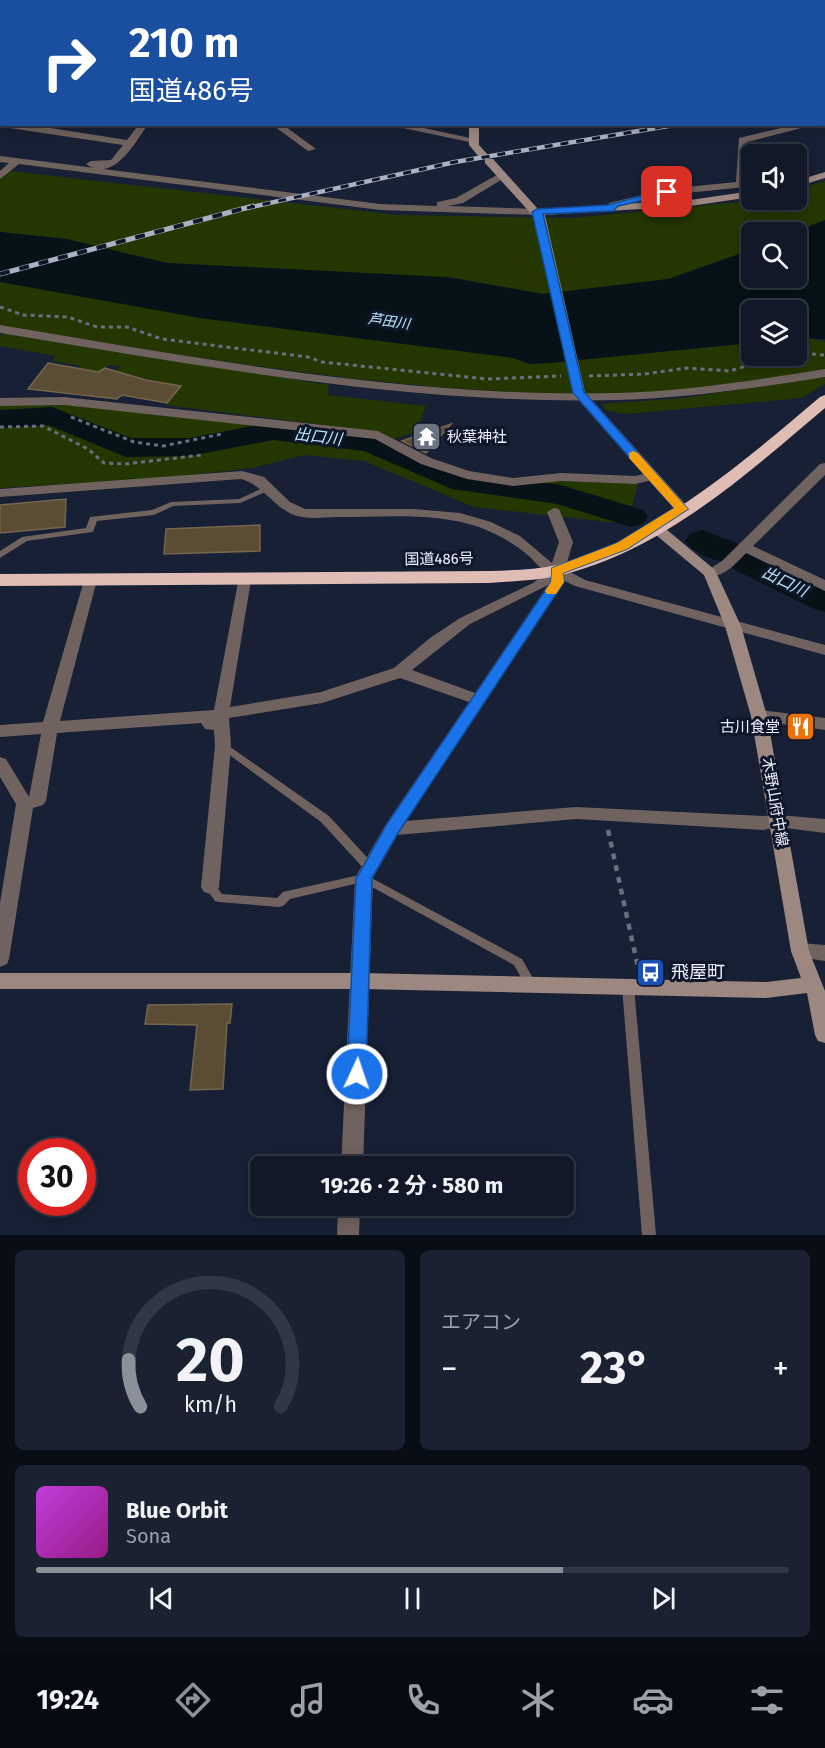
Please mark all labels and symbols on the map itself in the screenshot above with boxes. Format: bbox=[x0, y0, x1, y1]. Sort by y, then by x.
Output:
pin bbox=[641, 166, 692, 217]
water label: 芦田川 bbox=[367, 310, 413, 333]
temple icon: 秋葉神社 bbox=[410, 421, 442, 453]
water label: 出口川 bbox=[293, 424, 345, 449]
place label: 秋葉神社 bbox=[447, 428, 507, 446]
street label: 国道486号 bbox=[404, 549, 474, 569]
water label: 出口川 bbox=[759, 562, 812, 601]
restaurant icon: 古川食堂 bbox=[785, 711, 817, 743]
place label: 古川食堂 bbox=[720, 718, 780, 736]
street label: 木野山府中線 bbox=[758, 756, 792, 848]
bus stop icon: 飛屋町 bbox=[634, 956, 666, 988]
place label: 飛屋町 bbox=[671, 961, 725, 983]
position arrow bbox=[325, 1042, 389, 1106]
speed limit sign: 30 bbox=[18, 1138, 96, 1216]

